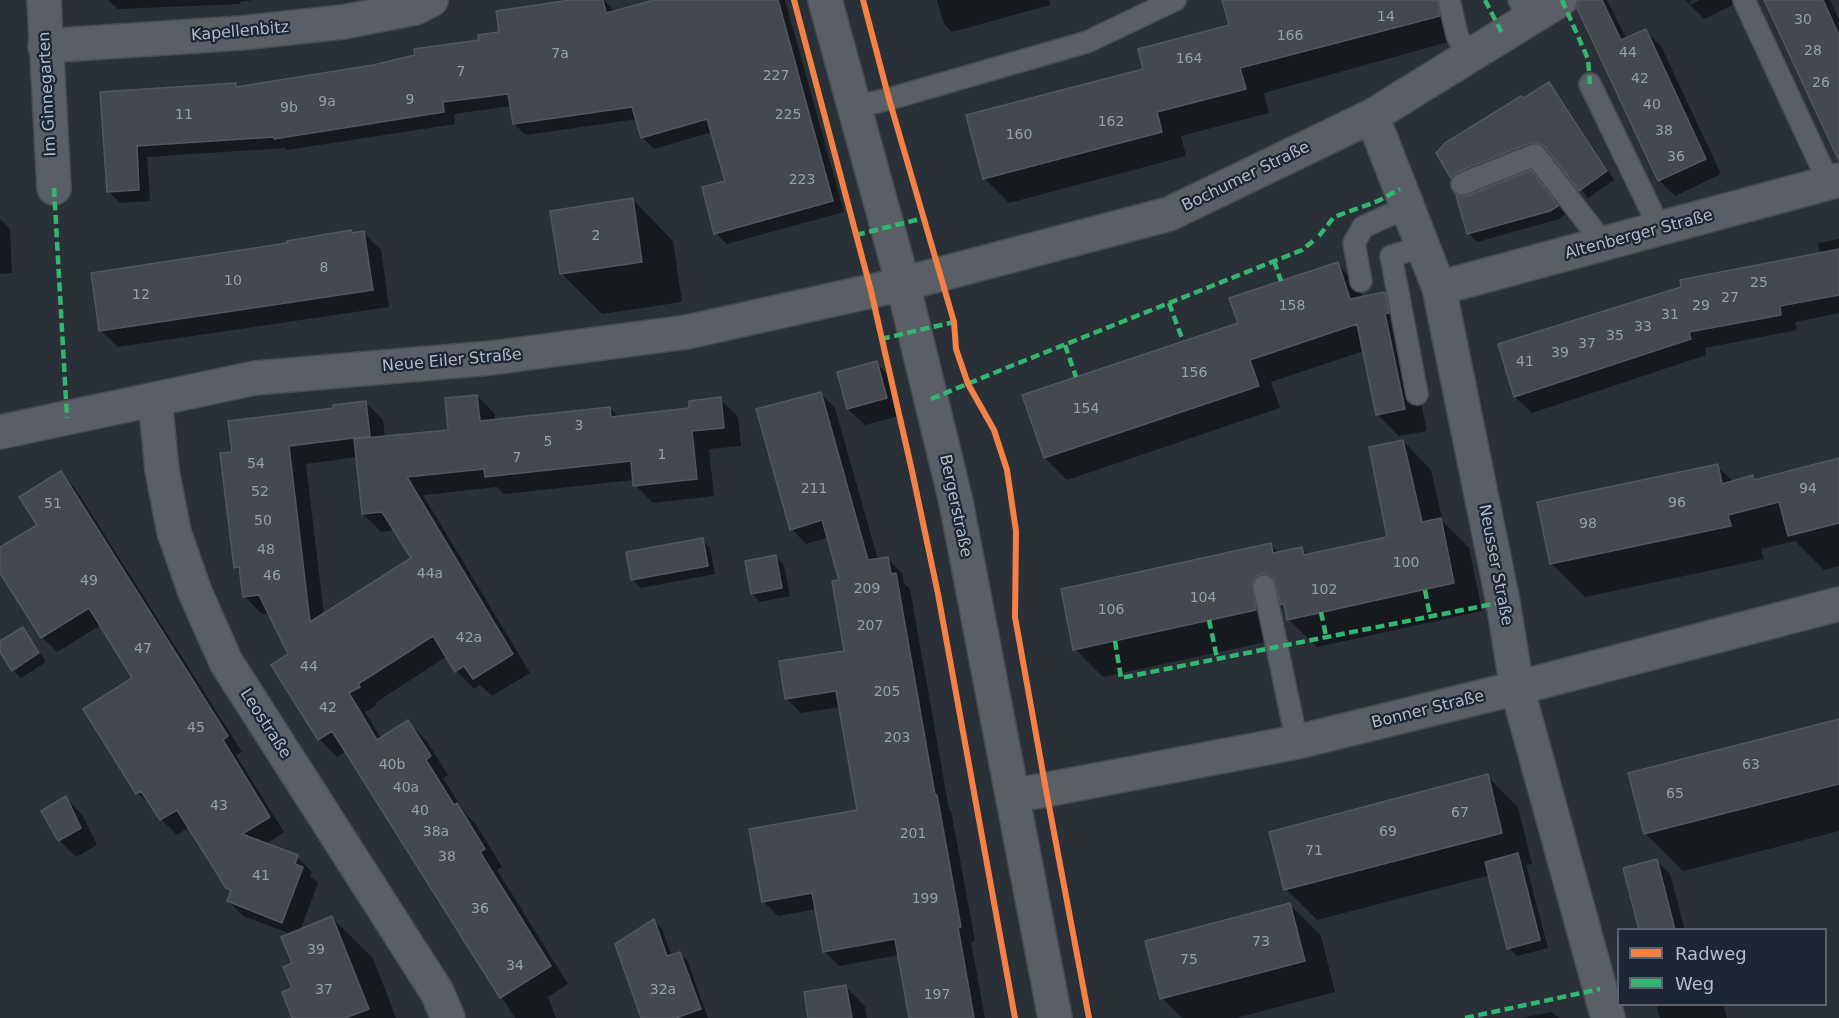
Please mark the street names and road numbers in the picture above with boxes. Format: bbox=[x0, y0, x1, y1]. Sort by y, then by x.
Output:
street label: Kapellenbitz bbox=[190, 18, 290, 46]
street label: Im Ginnegarten bbox=[35, 31, 61, 157]
street label: Bochumer Straße bbox=[1179, 138, 1313, 216]
street label: Altenberger Straße bbox=[1563, 206, 1715, 264]
street label: Neue Eiler Straße bbox=[381, 345, 523, 377]
street label: Bergerstraße bbox=[935, 453, 975, 559]
street label: Neusser Straße bbox=[1474, 503, 1516, 627]
street label: Leostraße bbox=[235, 686, 295, 762]
street label: Bonner Straße bbox=[1370, 687, 1486, 733]

